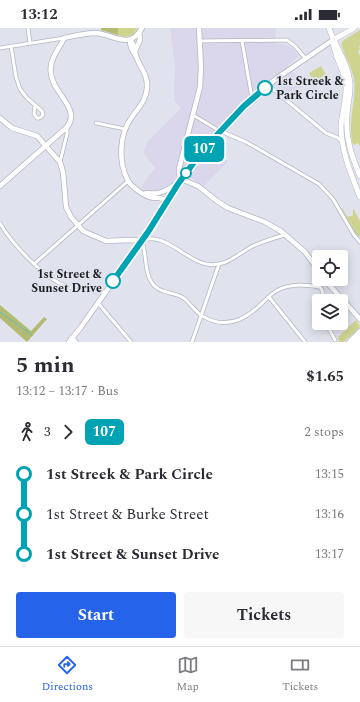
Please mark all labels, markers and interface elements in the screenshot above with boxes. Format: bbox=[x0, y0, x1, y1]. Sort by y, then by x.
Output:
text: 13:12 bbox=[20, 3, 58, 26]
place label: 1st Streek & Park Circle bbox=[276, 72, 345, 105]
marker: 1st Streek & Park Circle bbox=[257, 80, 273, 96]
line badge: 107 bbox=[181, 136, 227, 162]
text: 107 bbox=[192, 138, 216, 159]
unlabelled marker bbox=[180, 167, 192, 179]
map controls bbox=[312, 250, 348, 330]
button: locate bbox=[312, 250, 348, 286]
place label: 1st Street & Sunset Drive bbox=[31, 265, 103, 298]
marker: 1st Street & Sunset Drive bbox=[105, 273, 121, 289]
button: layers bbox=[312, 294, 348, 330]
text: 5 min bbox=[16, 349, 75, 382]
text: $1.65 bbox=[306, 365, 344, 388]
text: 13:12 – 13:17 · Bus bbox=[16, 381, 119, 401]
icon: walk bbox=[16, 421, 38, 443]
icon: forward bbox=[57, 421, 79, 443]
text: 107 bbox=[93, 421, 116, 442]
text: 3 bbox=[44, 422, 51, 442]
text: 2 stops bbox=[304, 422, 344, 442]
text: 1st Streek & Park Circle bbox=[46, 463, 213, 486]
text: 13:15 bbox=[315, 464, 344, 484]
text: 1st Street & Burke Street bbox=[46, 503, 209, 526]
text: 13:16 bbox=[315, 504, 344, 524]
text: 1st Street & Sunset Drive bbox=[46, 543, 219, 566]
text: 13:17 bbox=[315, 544, 344, 564]
button: Start bbox=[16, 592, 176, 638]
button: Tickets bbox=[184, 592, 344, 638]
tab: Directions bbox=[42, 654, 93, 695]
tab: Map bbox=[177, 654, 199, 695]
tab: Tickets bbox=[282, 654, 318, 695]

